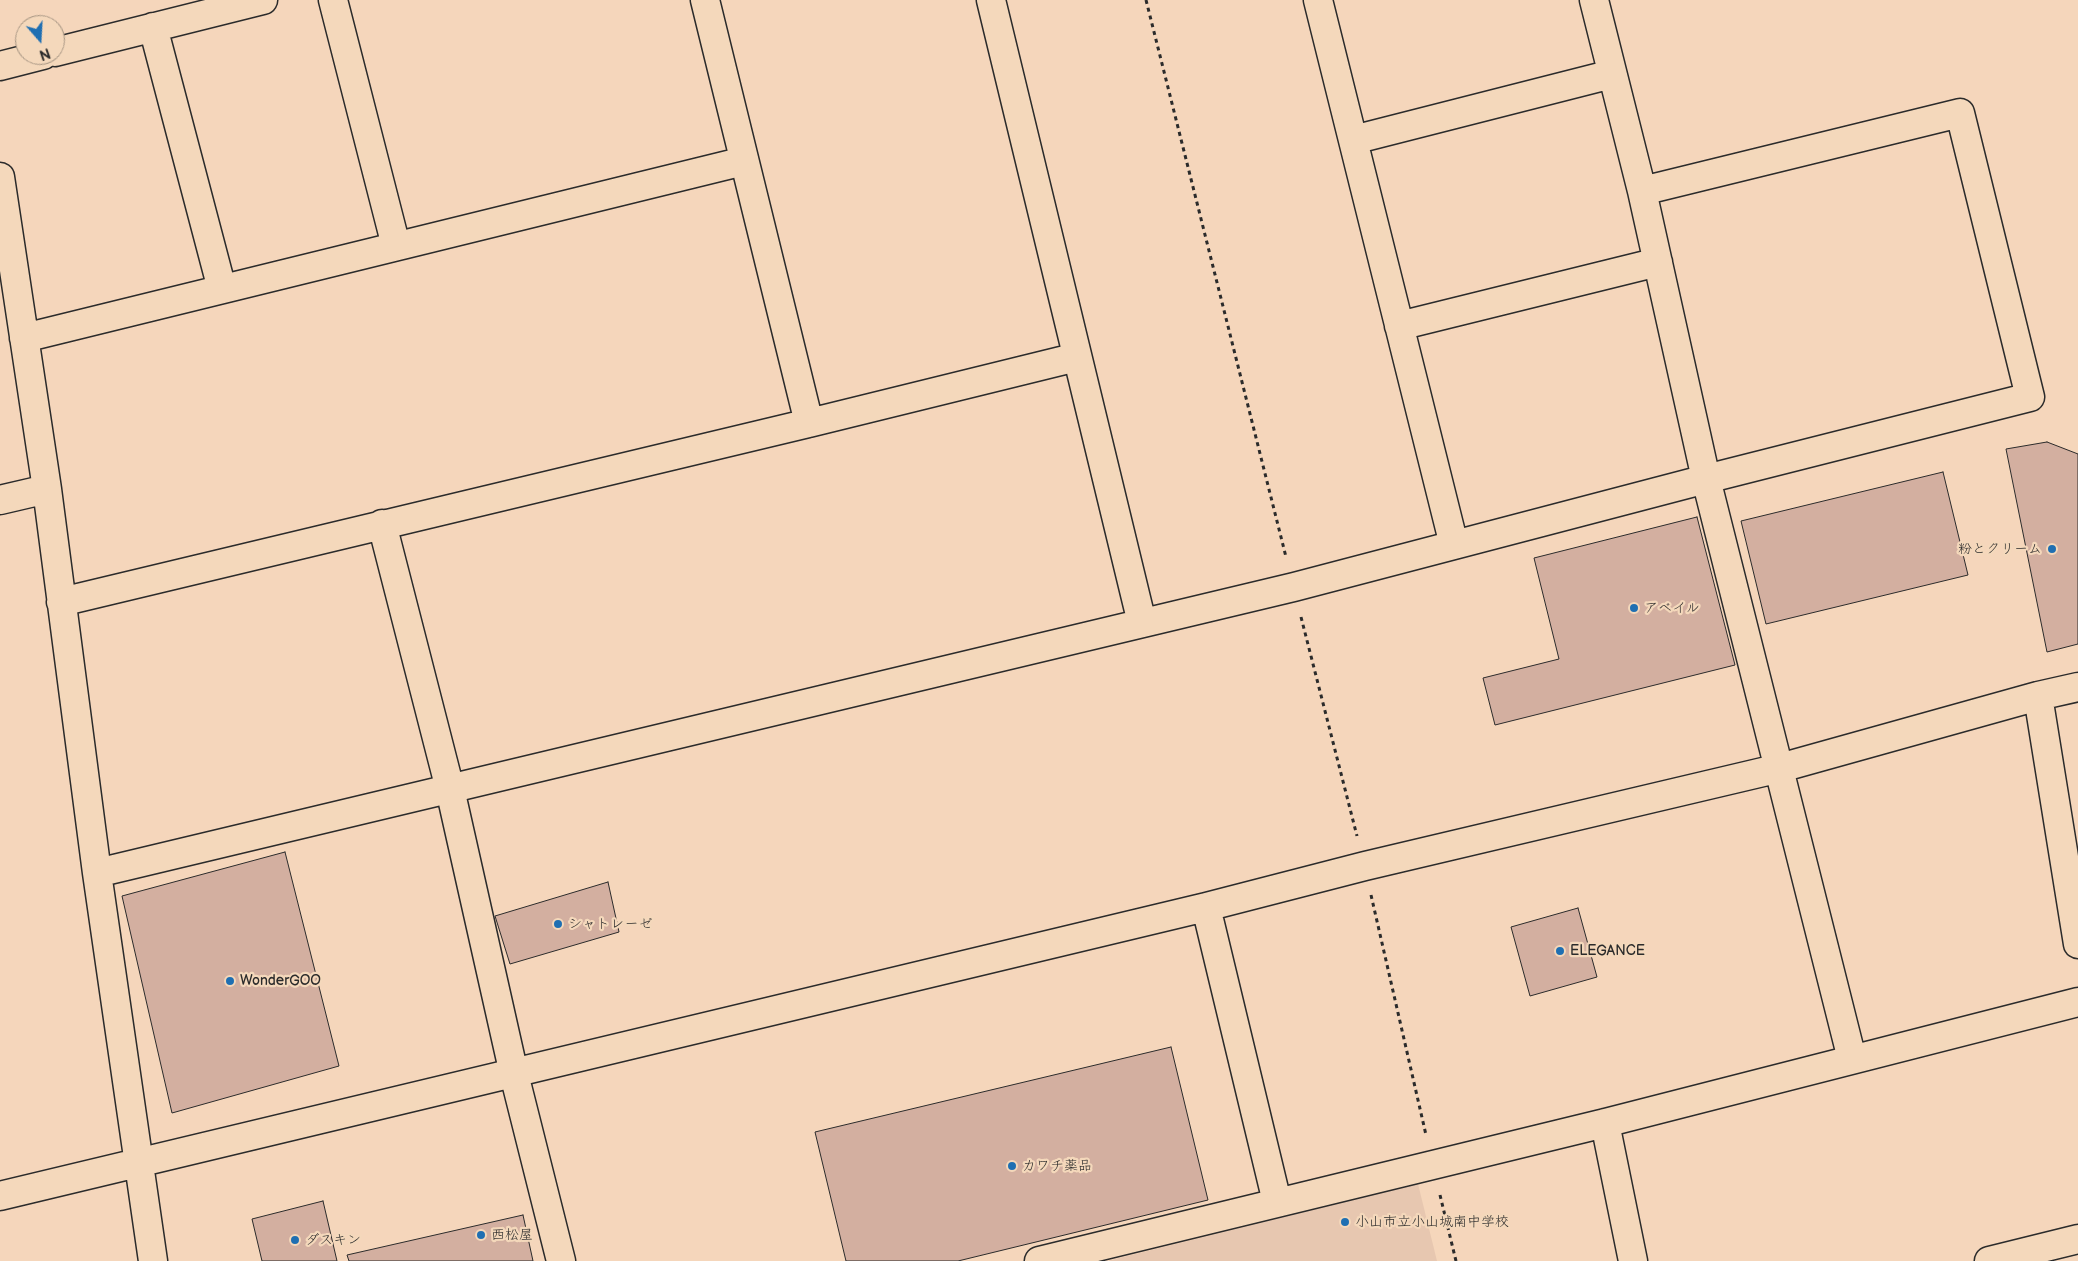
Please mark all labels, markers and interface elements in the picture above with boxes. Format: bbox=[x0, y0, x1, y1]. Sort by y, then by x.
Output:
north arrow bbox=[15, 15, 65, 65]
text: N bbox=[37, 44, 52, 63]
place label: 粉とクリーム bbox=[1958, 541, 2042, 557]
marker: 粉とクリーム bbox=[2046, 543, 2058, 555]
place label: アベイル bbox=[1644, 600, 1700, 616]
marker: アベイル bbox=[1628, 602, 1640, 614]
place label: シャトレーゼ bbox=[568, 916, 653, 932]
marker: シャトレーゼ bbox=[552, 918, 564, 930]
place label: ELEGANCE bbox=[1570, 943, 1645, 959]
marker: ELEGANCE bbox=[1554, 945, 1566, 957]
place label: WonderGOO bbox=[240, 973, 321, 989]
marker: WonderGOO bbox=[224, 975, 236, 987]
place label: カワチ薬品 bbox=[1022, 1158, 1092, 1174]
marker: カワチ薬品 bbox=[1006, 1160, 1018, 1172]
place label: 小山市立小山城南中学校 bbox=[1355, 1214, 1509, 1230]
marker: 小山市立小山城南中学校 bbox=[1339, 1216, 1351, 1228]
place label: 西松屋 bbox=[491, 1227, 533, 1243]
marker: 西松屋 bbox=[475, 1229, 487, 1241]
place label: ダスキン bbox=[305, 1232, 361, 1248]
marker: ダスキン bbox=[289, 1234, 301, 1246]

